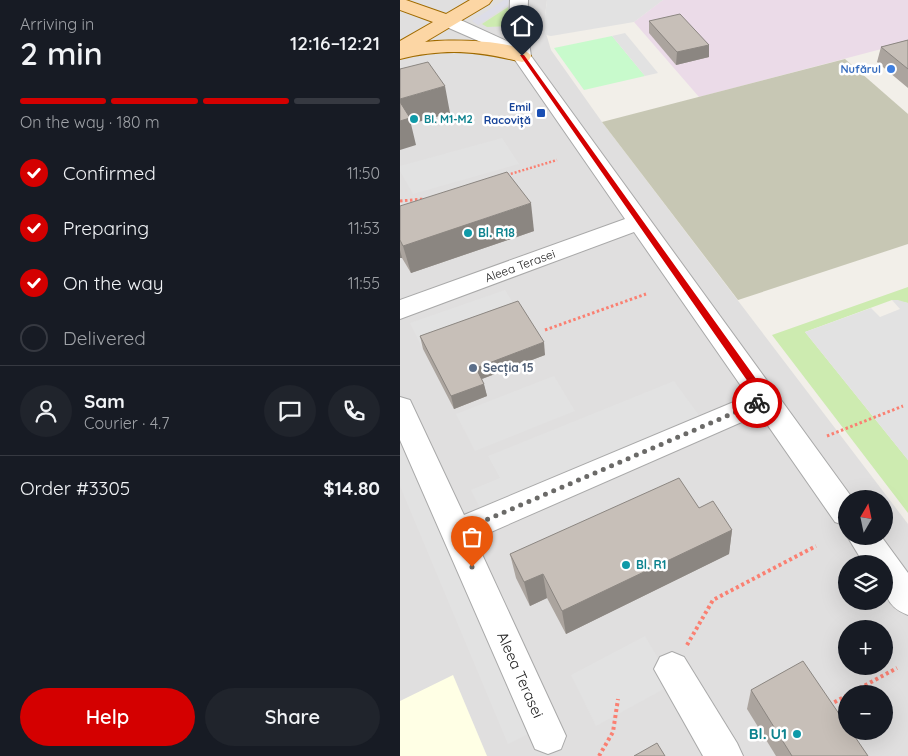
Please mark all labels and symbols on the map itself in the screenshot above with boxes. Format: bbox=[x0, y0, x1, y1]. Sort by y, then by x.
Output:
pin bbox=[501, 5, 543, 56]
place label: Nufărul bbox=[841, 62, 881, 76]
marker: Nufărul bbox=[885, 63, 897, 75]
place label: Emil Racoviță bbox=[484, 100, 531, 128]
marker: Emil Racoviță bbox=[535, 107, 547, 119]
place label: Bl. M1-M2 bbox=[424, 112, 473, 126]
marker: Bl. M1-M2 bbox=[408, 113, 420, 125]
place label: Bl. R18 bbox=[478, 225, 515, 240]
marker: Bl. R18 bbox=[462, 227, 474, 239]
street label: Aleea Terasei bbox=[483, 246, 557, 285]
place label: Secția 15 bbox=[483, 360, 534, 376]
marker: Secția 15 bbox=[467, 362, 479, 374]
courier bbox=[732, 378, 782, 428]
north arrow bbox=[838, 490, 892, 545]
pin bbox=[451, 516, 493, 567]
place label: Bl. R1 bbox=[636, 557, 666, 572]
marker: Bl. R1 bbox=[620, 559, 632, 571]
street label: Aleea Terasei bbox=[493, 629, 548, 721]
place label: Bl. U1 bbox=[749, 724, 787, 743]
marker: Bl. U1 bbox=[791, 728, 803, 740]

